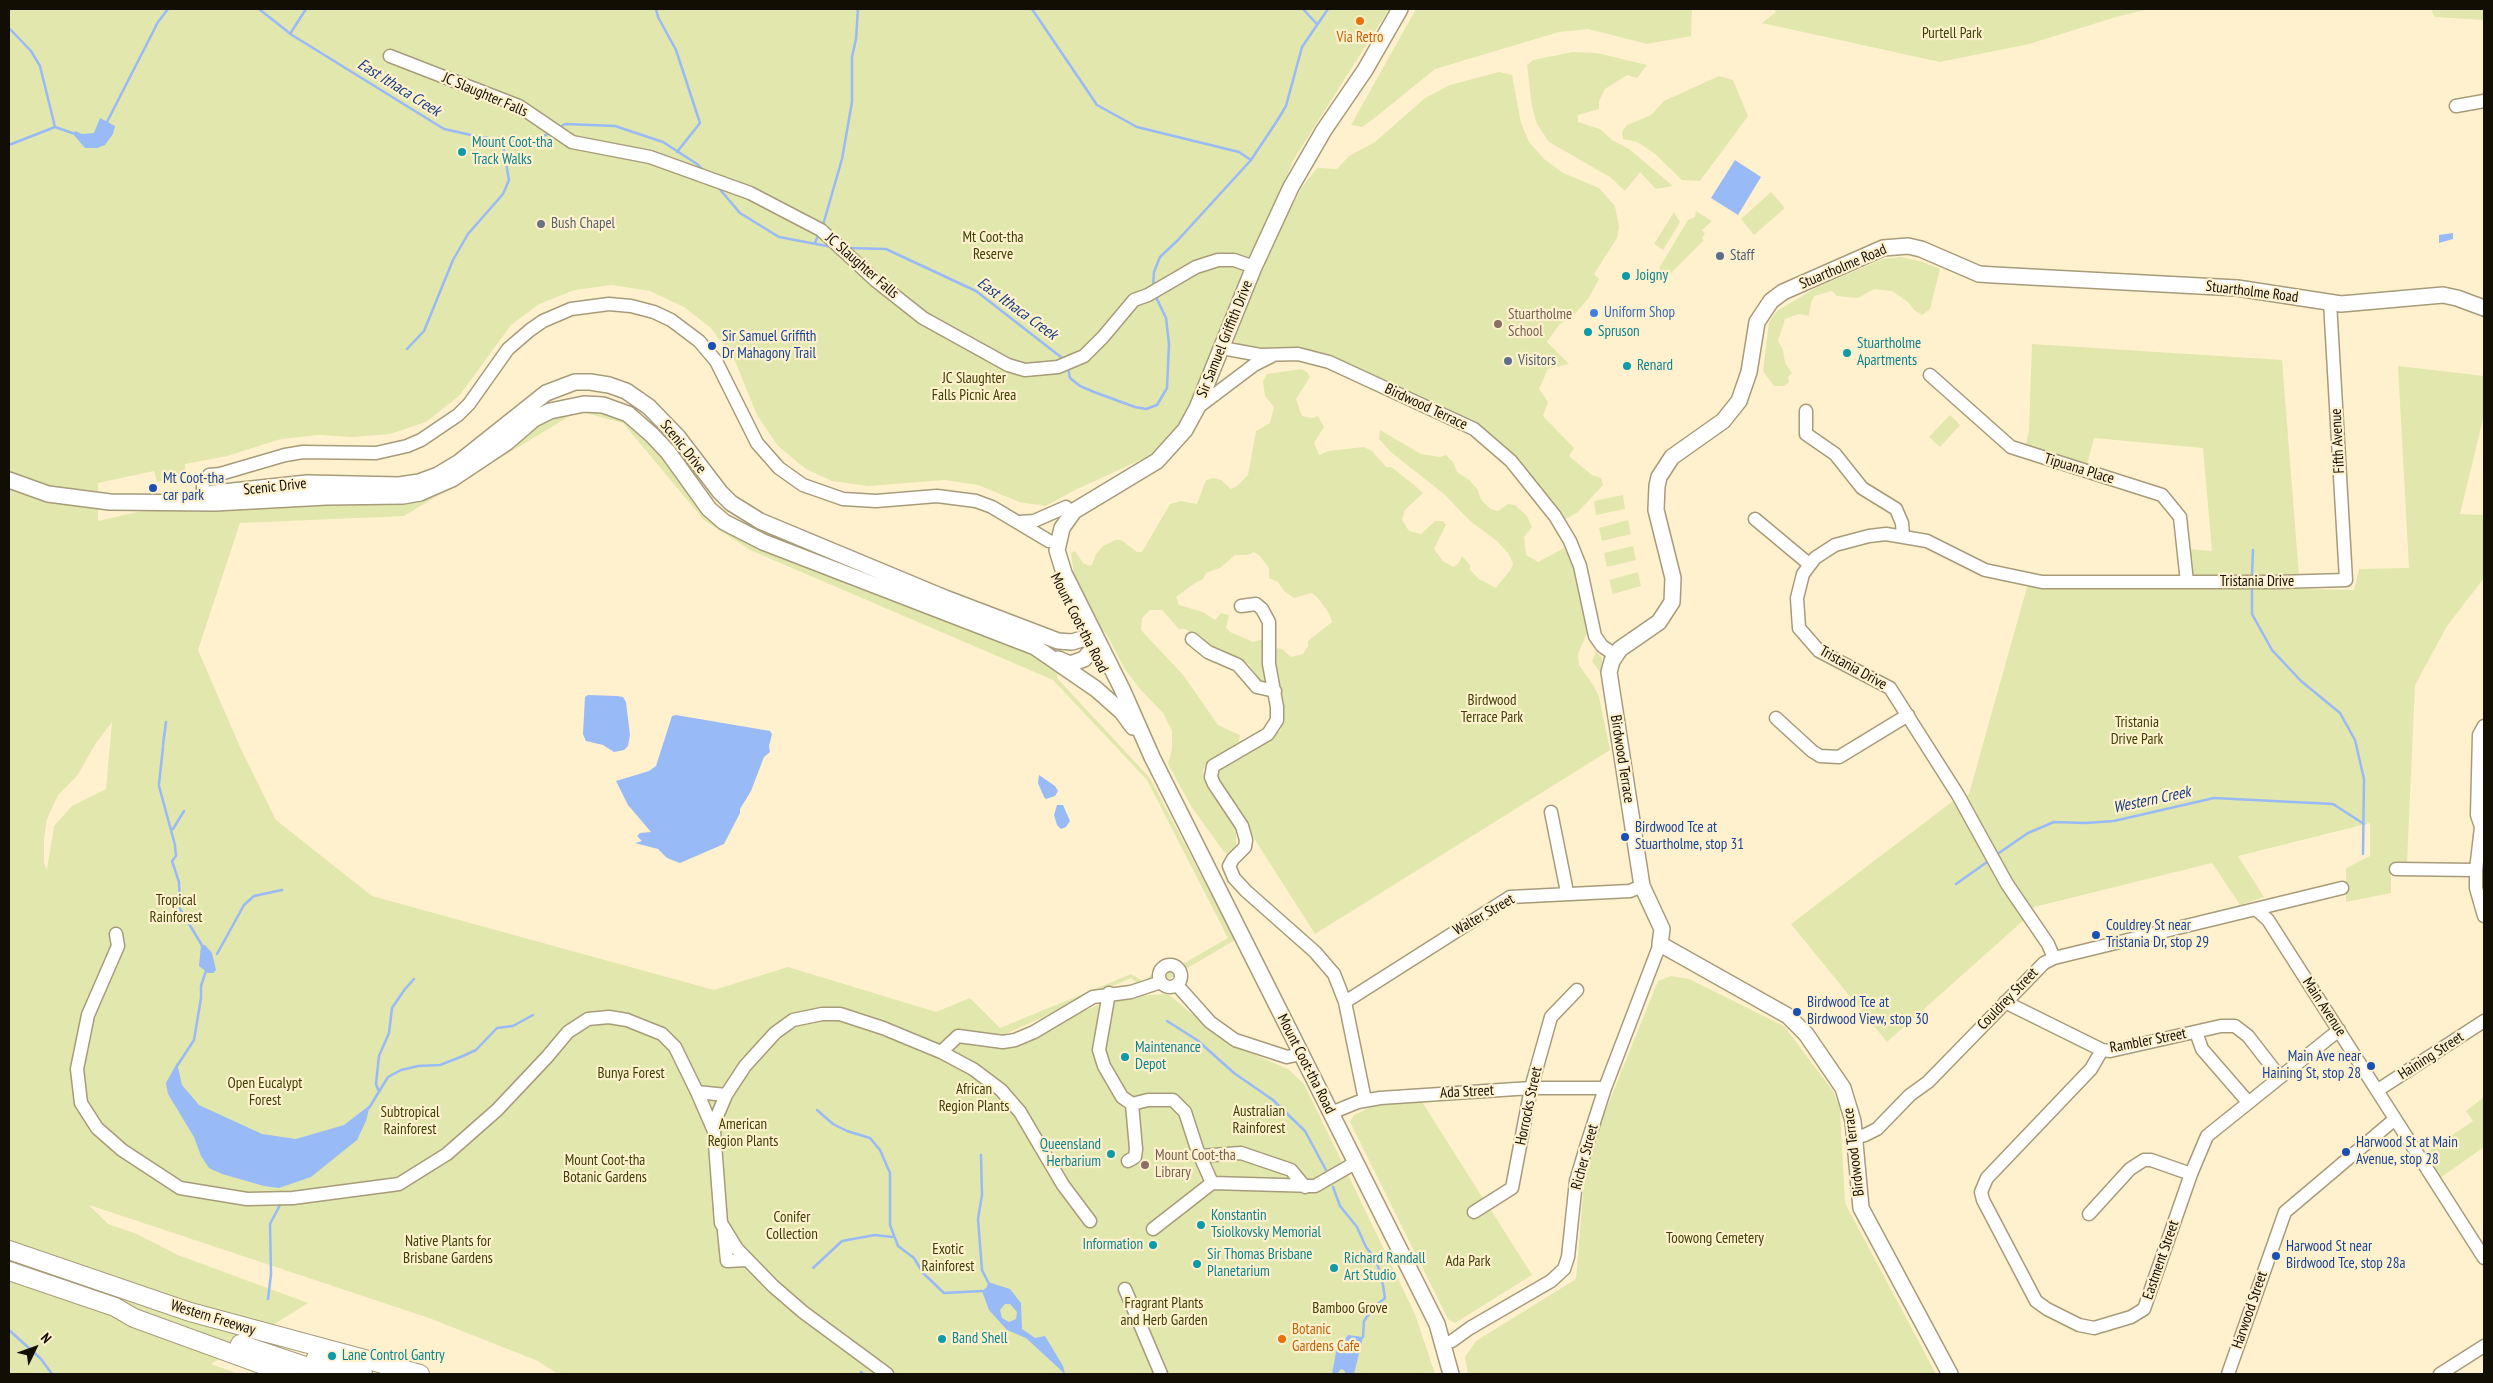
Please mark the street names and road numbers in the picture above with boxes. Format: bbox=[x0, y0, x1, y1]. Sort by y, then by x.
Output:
street label: JC Slaughter Falls bbox=[440, 69, 530, 121]
street label: JC Slaughter Falls bbox=[822, 229, 902, 303]
street label: Stuartholme Road bbox=[1797, 241, 1889, 293]
street label: Stuartholme Road bbox=[2205, 277, 2299, 307]
street label: Sir Samuel Griffith Drive bbox=[1193, 278, 1257, 400]
street label: Birdwood Terrace bbox=[1382, 380, 1470, 434]
street label: Fifth Avenue bbox=[2327, 408, 2349, 474]
street label: Scenic Drive bbox=[656, 417, 710, 477]
street label: Tipuana Place bbox=[2042, 450, 2116, 488]
street label: Scenic Drive bbox=[243, 475, 307, 499]
street label: Mount Coot-tha Road bbox=[1046, 570, 1112, 676]
street label: Tristania Drive bbox=[2220, 573, 2294, 591]
street label: Tristania Drive bbox=[1816, 642, 1890, 694]
street label: Birdwood Terrace bbox=[1606, 714, 1638, 804]
street label: Walter Street bbox=[1450, 890, 1518, 940]
street label: Couldrey Street bbox=[1974, 964, 2042, 1034]
street label: Main Avenue bbox=[2298, 974, 2350, 1040]
street label: Mount Coot-tha Road bbox=[1273, 1011, 1339, 1117]
street label: Rambler Street bbox=[2108, 1025, 2188, 1057]
street label: Haining Street bbox=[2395, 1028, 2467, 1084]
street label: Horrocks Street bbox=[1512, 1065, 1546, 1147]
street label: Ada Street bbox=[1440, 1082, 1494, 1102]
street label: Birdwood Terrace bbox=[1840, 1107, 1868, 1197]
street label: Richer Street bbox=[1568, 1122, 1602, 1192]
street label: Eastment Street bbox=[2139, 1218, 2183, 1302]
street label: Harwood Street bbox=[2228, 1269, 2272, 1351]
street label: Western Freeway bbox=[168, 1297, 258, 1339]

